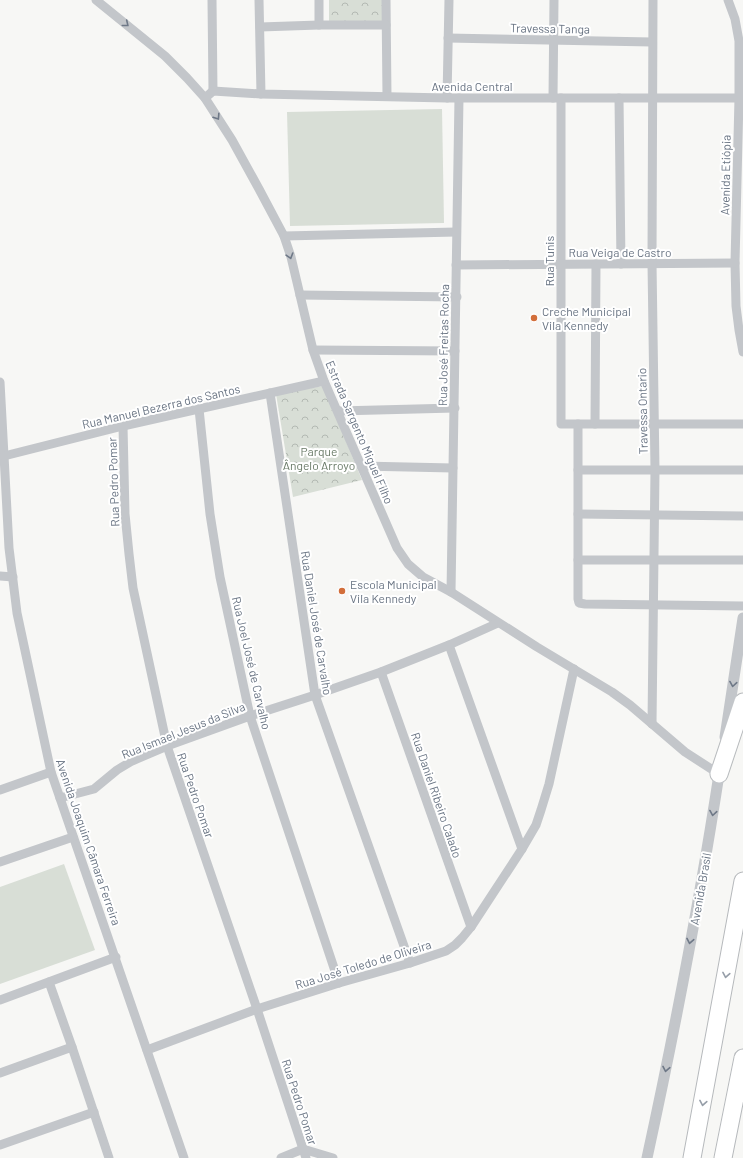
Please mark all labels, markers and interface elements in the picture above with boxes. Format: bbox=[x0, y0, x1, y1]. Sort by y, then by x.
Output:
one-way arrow bbox=[122, 20, 129, 27]
street label: Travessa Tanga bbox=[510, 20, 590, 36]
street label: Avenida Central bbox=[431, 79, 513, 93]
one-way arrow bbox=[212, 112, 219, 119]
street label: Avenida Etiópia bbox=[717, 135, 733, 215]
street label: Rua Tunis bbox=[542, 236, 556, 286]
street label: Rua Veiga de Castro bbox=[569, 245, 671, 259]
one-way arrow bbox=[285, 252, 294, 259]
street label: Rua José Freitas Rocha bbox=[435, 284, 451, 406]
place label: Creche Municipal Vila Kennedy bbox=[542, 304, 631, 332]
marker: Creche Municipal Vila Kennedy bbox=[529, 313, 539, 323]
street label: Estrada Sargento Miguel Filho bbox=[323, 358, 397, 506]
street label: Travessa Ontario bbox=[634, 368, 650, 454]
street label: Rua Manuel Bezerra dos Santos bbox=[81, 381, 242, 431]
street label: Rua Pedro Pomar bbox=[104, 437, 122, 527]
park label: Parque Ângelo Arroyo bbox=[283, 444, 355, 472]
street label: Rua Daniel José de Carvalho bbox=[299, 550, 335, 696]
place label: Escola Municipal Vila Kennedy bbox=[350, 577, 436, 605]
marker: Escola Municipal Vila Kennedy bbox=[337, 586, 347, 596]
street label: Rua Joel José de Carvalho bbox=[230, 595, 274, 731]
one-way arrow bbox=[729, 681, 738, 687]
street label: Rua Ismael Jesus da Silva bbox=[119, 699, 247, 761]
street label: Rua Daniel Ribeiro Calado bbox=[409, 730, 465, 860]
street label: Rua Pedro Pomar bbox=[175, 751, 217, 840]
street label: Avenida Joaquim Câmara Ferreira bbox=[54, 757, 124, 927]
one-way arrow bbox=[709, 810, 718, 816]
street label: Avenida Brasil bbox=[687, 852, 713, 926]
street label: Rua José Toledo de Oliveira bbox=[293, 937, 433, 991]
one-way arrow bbox=[687, 938, 695, 944]
one-way arrow bbox=[722, 972, 731, 978]
street label: Rua Pedro Pomar bbox=[280, 1057, 321, 1147]
one-way arrow bbox=[662, 1066, 671, 1072]
one-way arrow bbox=[699, 1099, 707, 1106]

